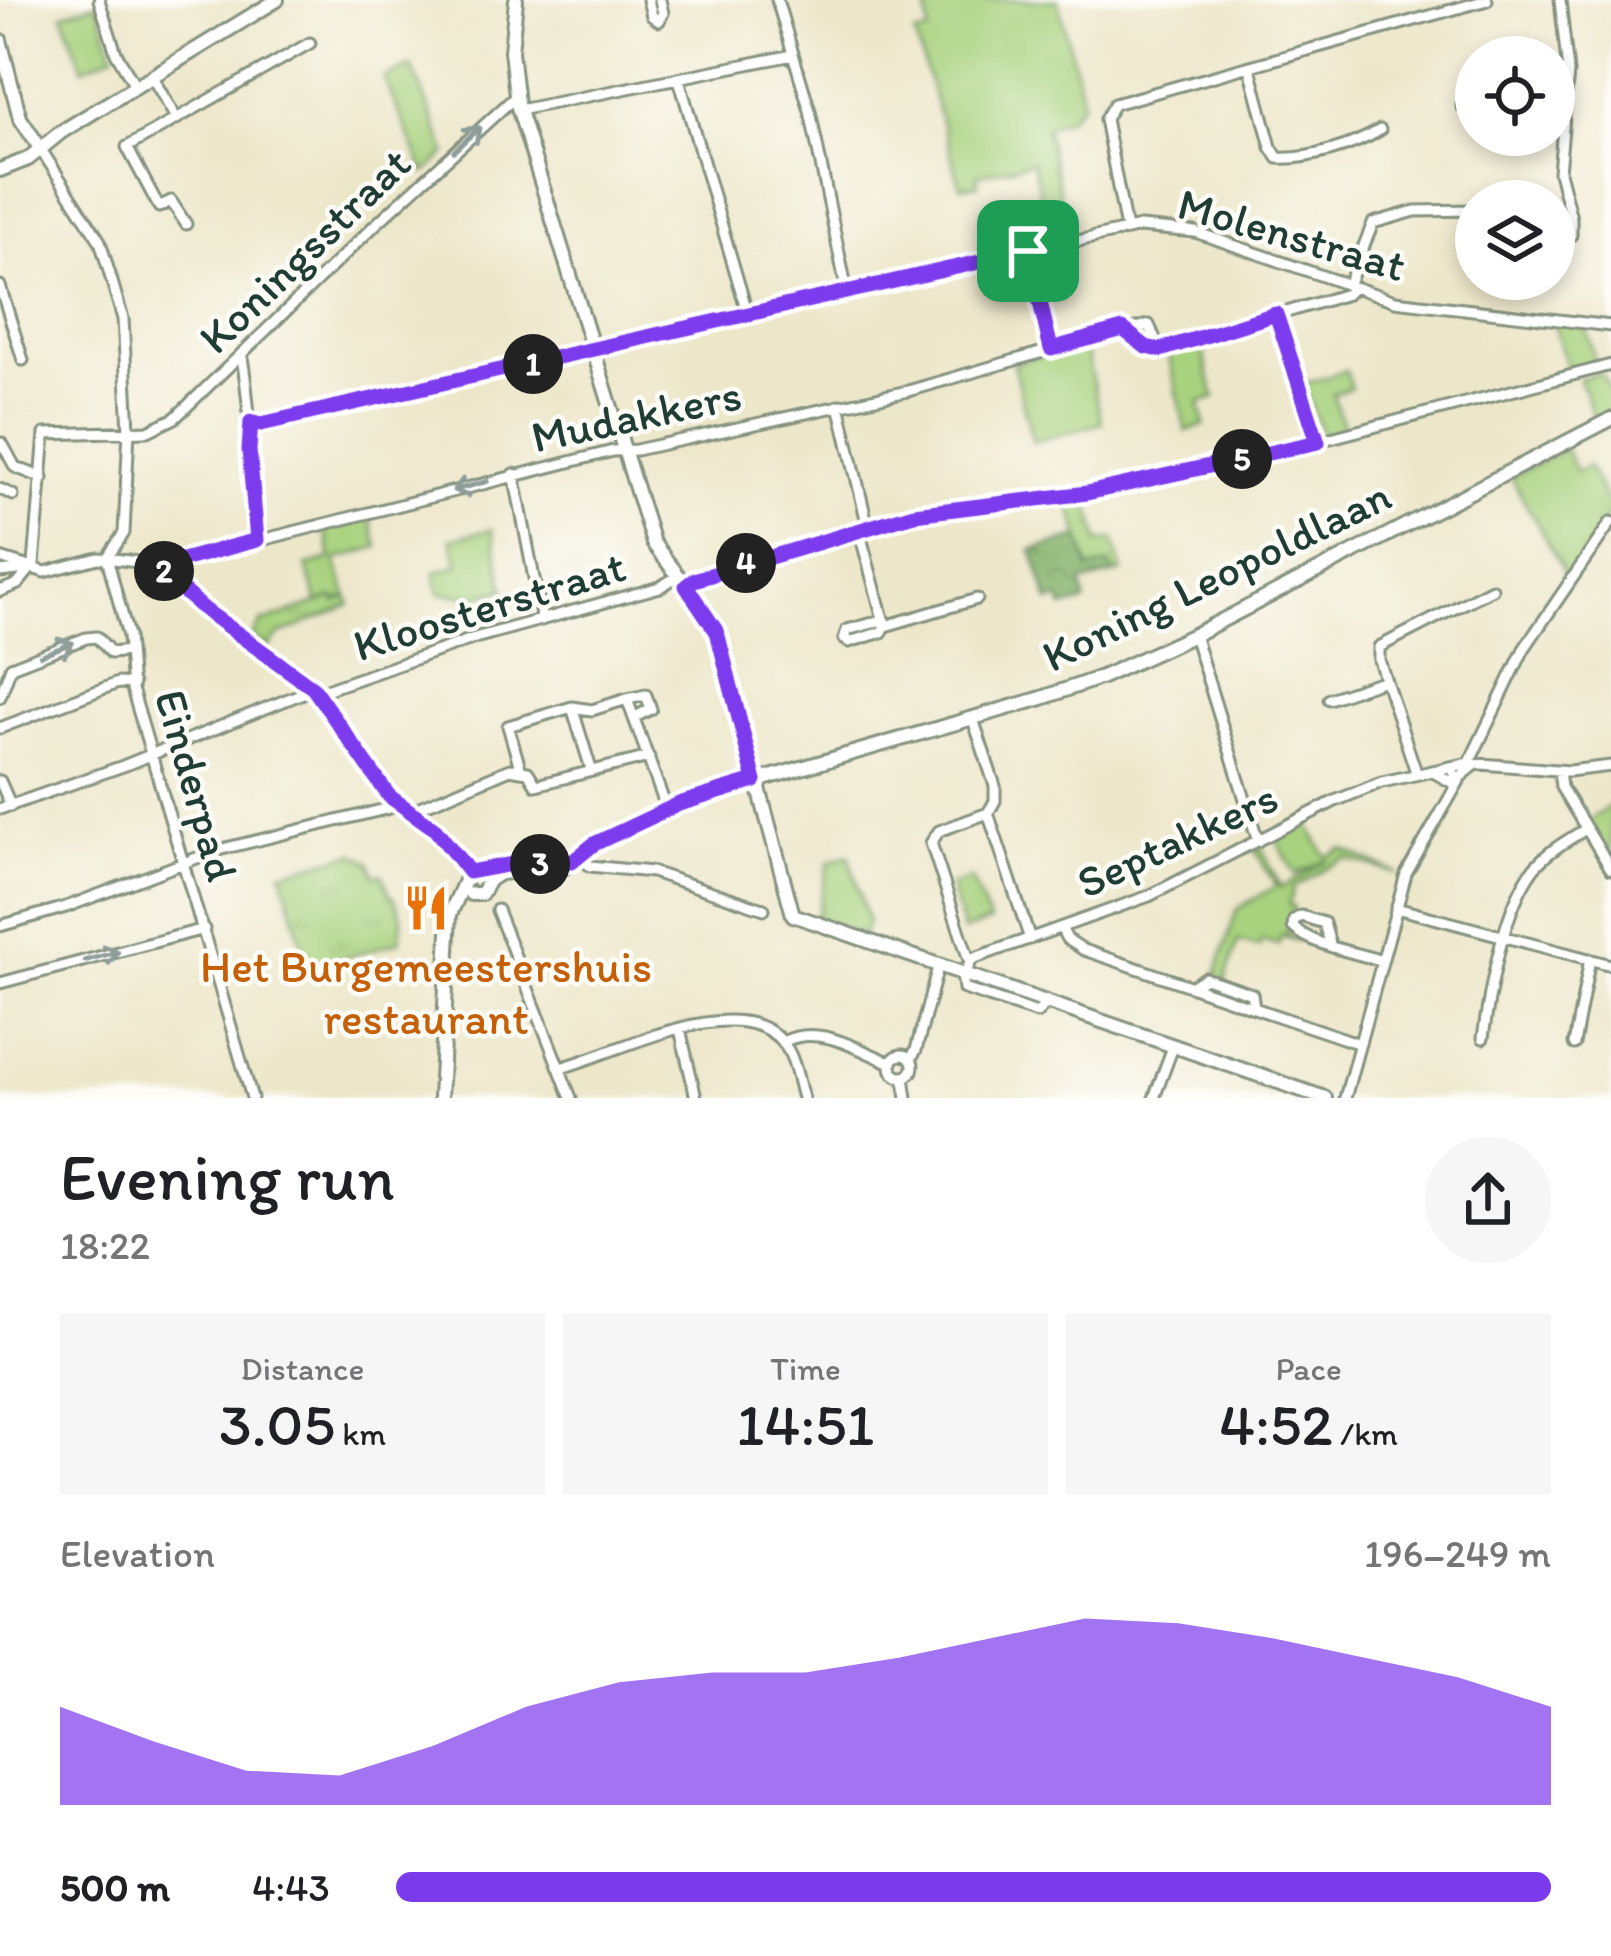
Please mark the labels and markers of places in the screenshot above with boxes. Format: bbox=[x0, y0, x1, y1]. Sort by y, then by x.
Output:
pin bbox=[977, 200, 1079, 302]
pin: 1 bbox=[503, 334, 563, 394]
pin: 5 bbox=[1212, 429, 1272, 489]
pin: 4 bbox=[716, 533, 776, 593]
pin: 2 bbox=[134, 541, 194, 601]
pin: 3 bbox=[510, 834, 570, 894]
restaurant icon: Het Burgemeestershuis restaurant bbox=[401, 883, 451, 933]
place label: Het Burgemeestershuis restaurant bbox=[200, 939, 652, 1045]

